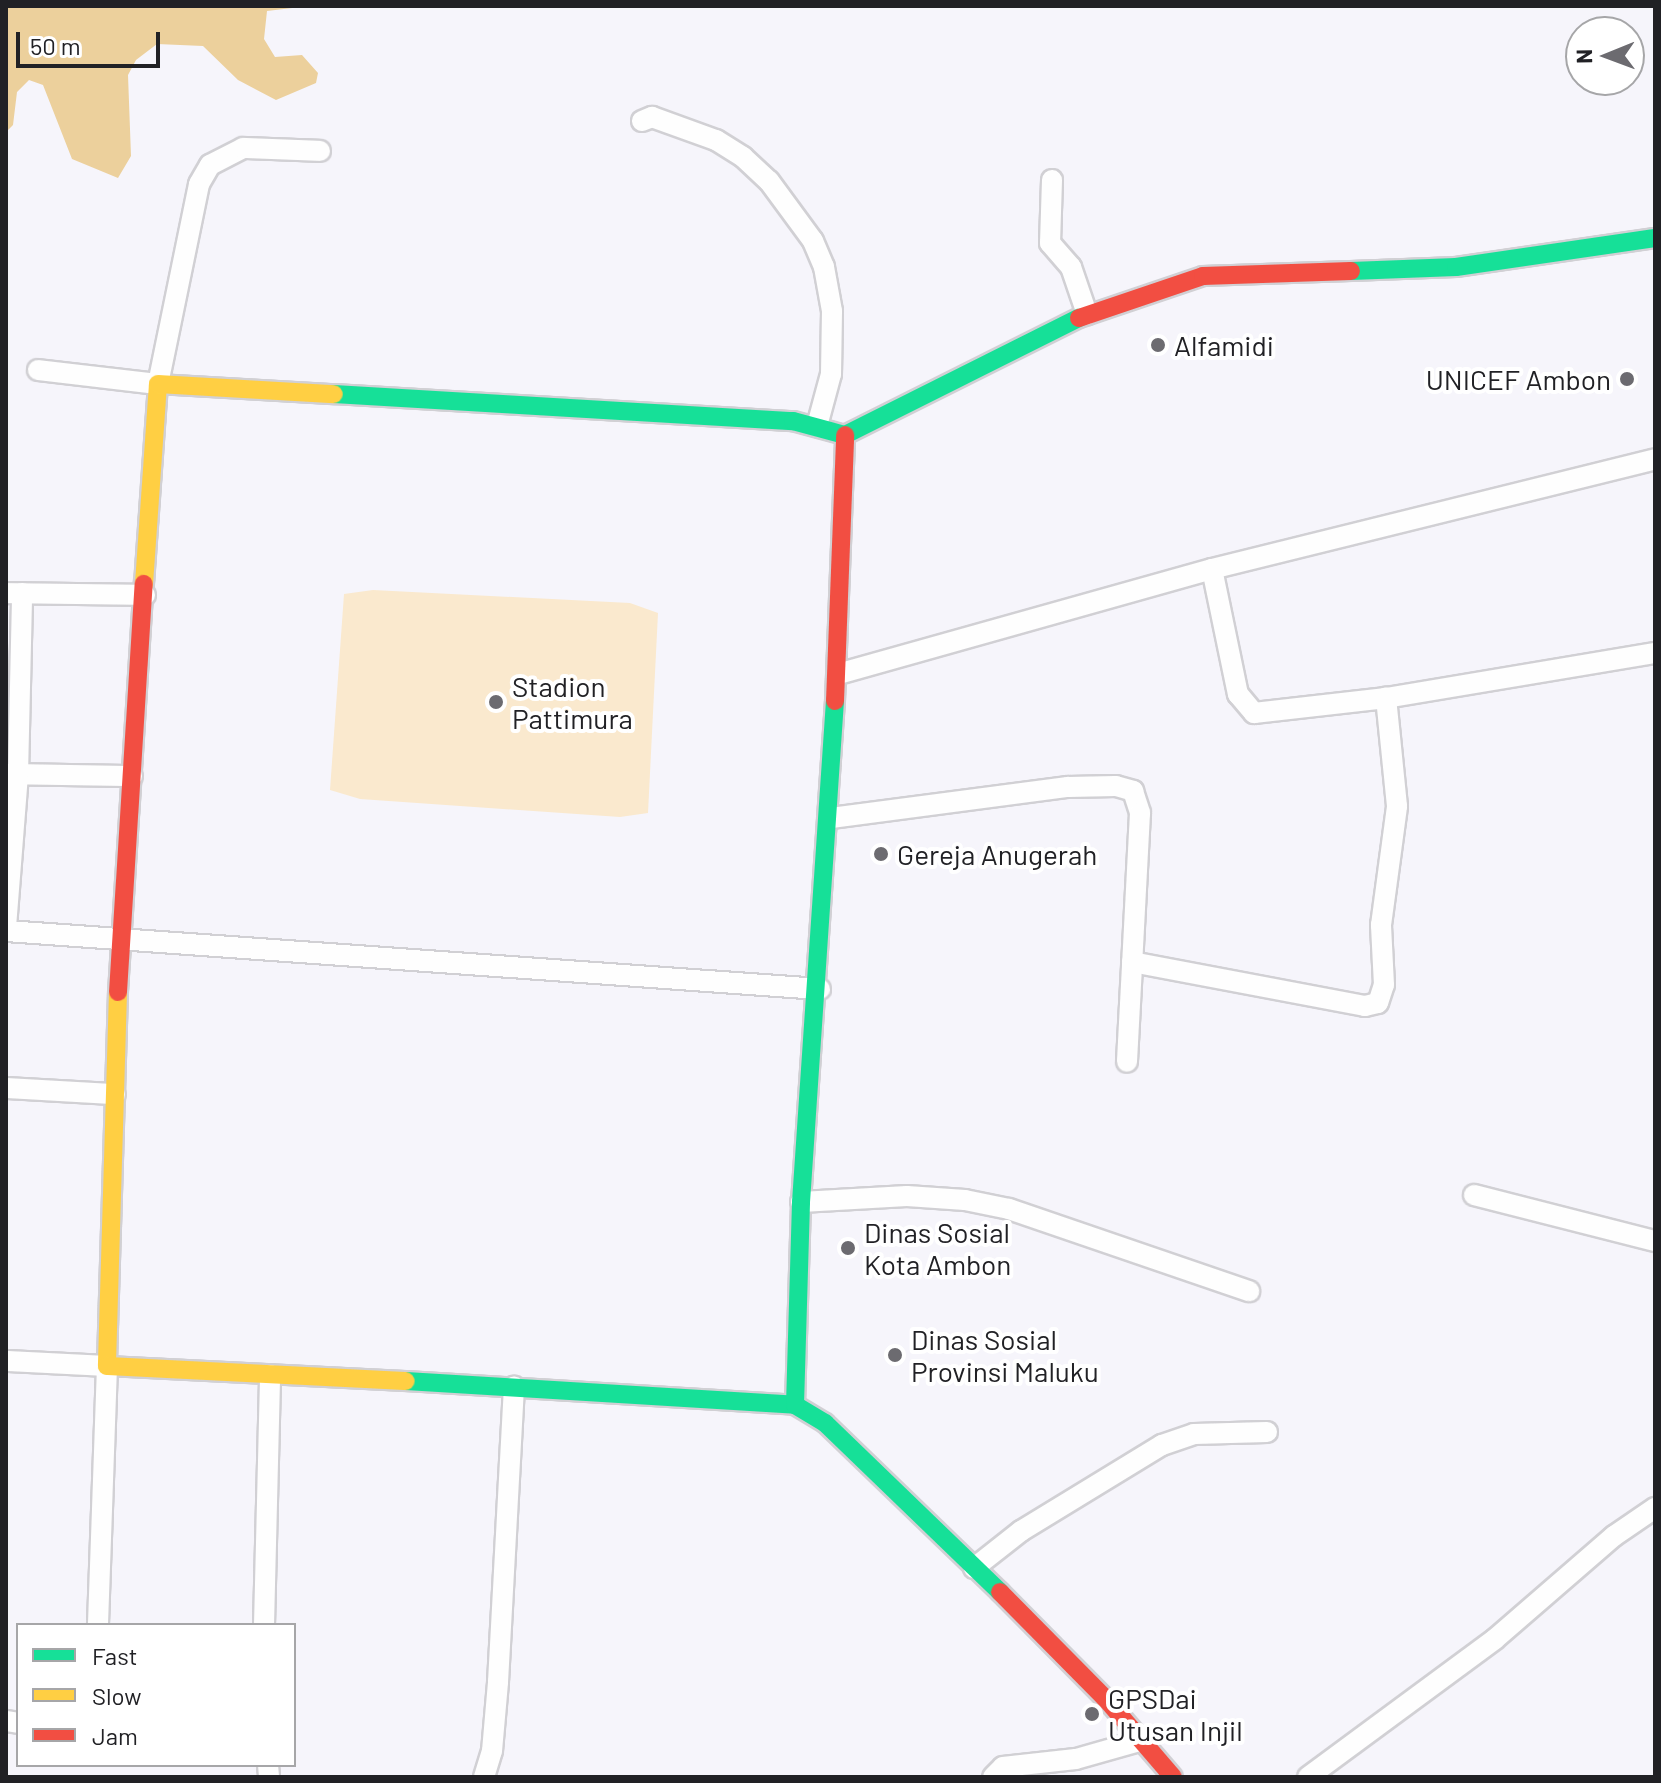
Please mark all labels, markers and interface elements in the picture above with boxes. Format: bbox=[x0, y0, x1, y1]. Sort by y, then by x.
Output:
scale bar bbox=[20, 16, 164, 66]
north arrow bbox=[1565, 16, 1645, 96]
text: 50 m bbox=[30, 31, 81, 60]
text: N bbox=[1570, 49, 1596, 64]
place label: Alfamidi bbox=[1174, 328, 1274, 362]
marker: Alfamidi bbox=[1149, 336, 1167, 354]
place label: UNICEF Ambon bbox=[1426, 362, 1611, 396]
marker: UNICEF Ambon bbox=[1618, 370, 1636, 388]
place label: Stadion Pattimura bbox=[512, 669, 633, 735]
marker: Stadion Pattimura bbox=[487, 693, 505, 711]
place label: Gereja Anugerah bbox=[897, 837, 1097, 871]
marker: Gereja Anugerah bbox=[872, 845, 890, 863]
place label: Dinas Sosial Kota Ambon bbox=[864, 1215, 1011, 1281]
marker: Dinas Sosial Kota Ambon bbox=[839, 1239, 857, 1257]
place label: Dinas Sosial Provinsi Maluku bbox=[911, 1322, 1099, 1388]
marker: Dinas Sosial Provinsi Maluku bbox=[886, 1346, 904, 1364]
legend bbox=[16, 1623, 296, 1767]
text: Fast bbox=[92, 1641, 137, 1670]
text: Slow bbox=[92, 1681, 141, 1710]
place label: GPSDai Utusan Injil bbox=[1108, 1681, 1243, 1747]
marker: GPSDai Utusan Injil bbox=[1083, 1705, 1101, 1723]
text: Jam bbox=[92, 1721, 138, 1750]

